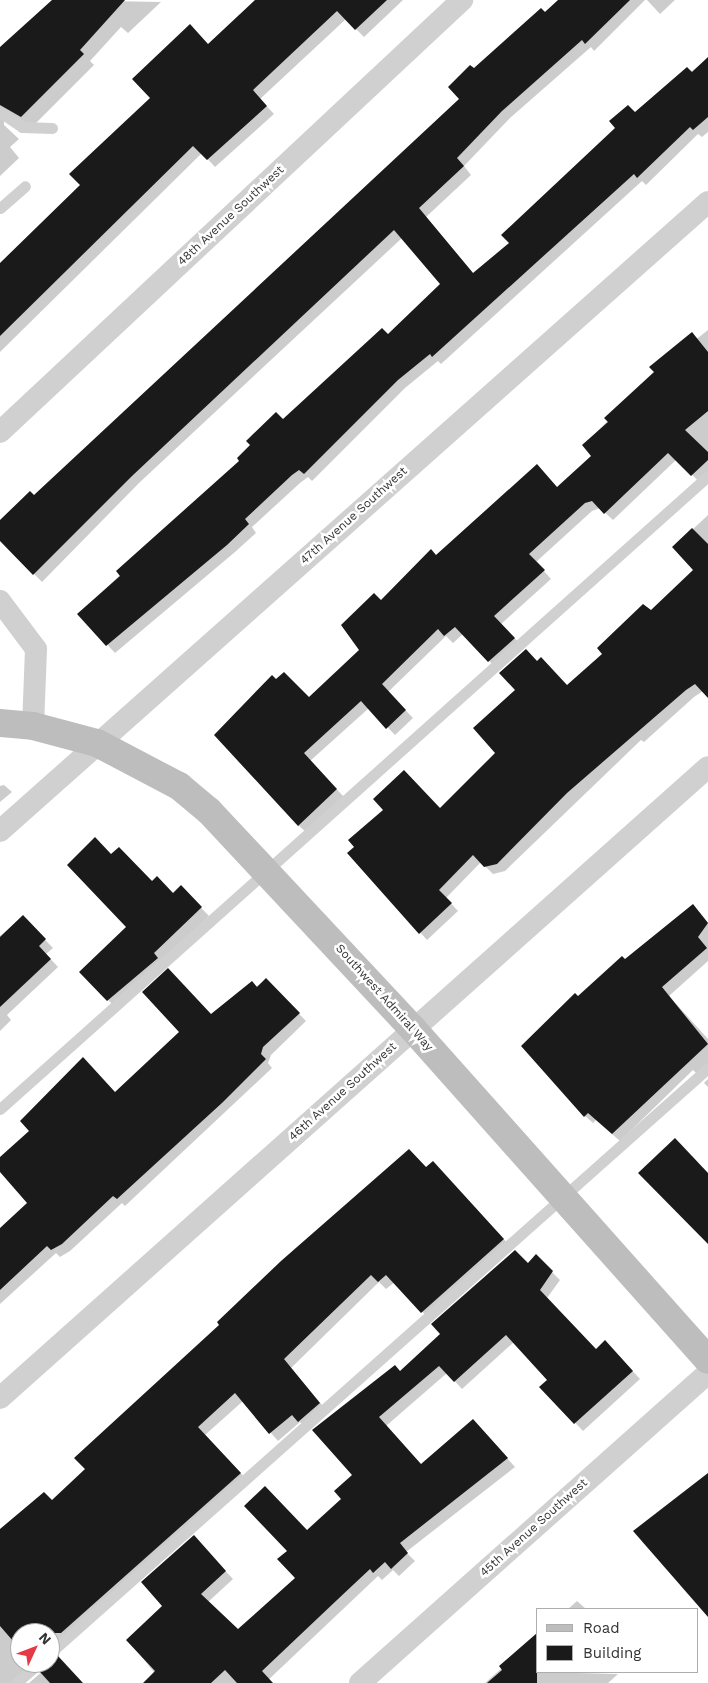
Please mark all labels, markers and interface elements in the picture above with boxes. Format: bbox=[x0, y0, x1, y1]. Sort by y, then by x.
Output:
street label: 48th Avenue Southwest bbox=[175, 163, 287, 269]
street label: 47th Avenue Southwest bbox=[297, 464, 411, 568]
street label: Southwest Admiral Way bbox=[332, 941, 436, 1055]
street label: 46th Avenue Southwest bbox=[286, 1040, 400, 1144]
street label: 45th Avenue Southwest bbox=[477, 1476, 591, 1580]
legend bbox=[536, 1608, 698, 1673]
text: Road bbox=[583, 1619, 620, 1637]
north arrow bbox=[10, 1623, 60, 1673]
text: N bbox=[36, 1629, 55, 1648]
text: Building bbox=[583, 1644, 641, 1662]

